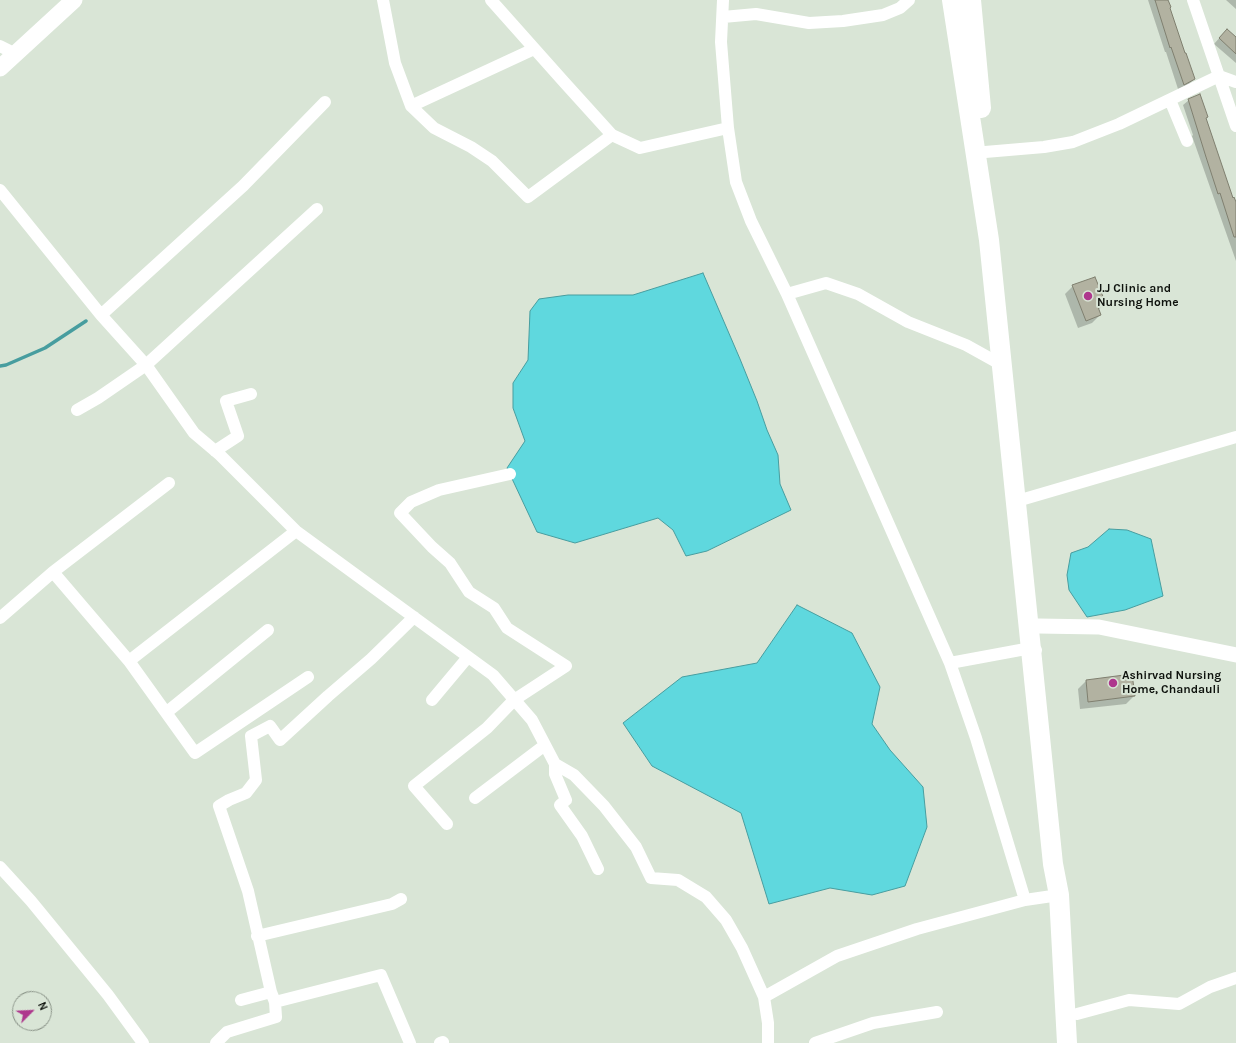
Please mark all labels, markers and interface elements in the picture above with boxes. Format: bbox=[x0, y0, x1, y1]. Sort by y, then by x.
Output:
place label: J.J Clinic and Nursing Home bbox=[1097, 282, 1179, 310]
marker: J.J Clinic and Nursing Home bbox=[1082, 290, 1094, 302]
place label: Ashirvad Nursing Home, Chandauli bbox=[1122, 669, 1221, 697]
marker: Ashirvad Nursing Home, Chandauli bbox=[1107, 677, 1119, 689]
north arrow bbox=[12, 991, 52, 1031]
text: N bbox=[35, 1000, 50, 1013]

